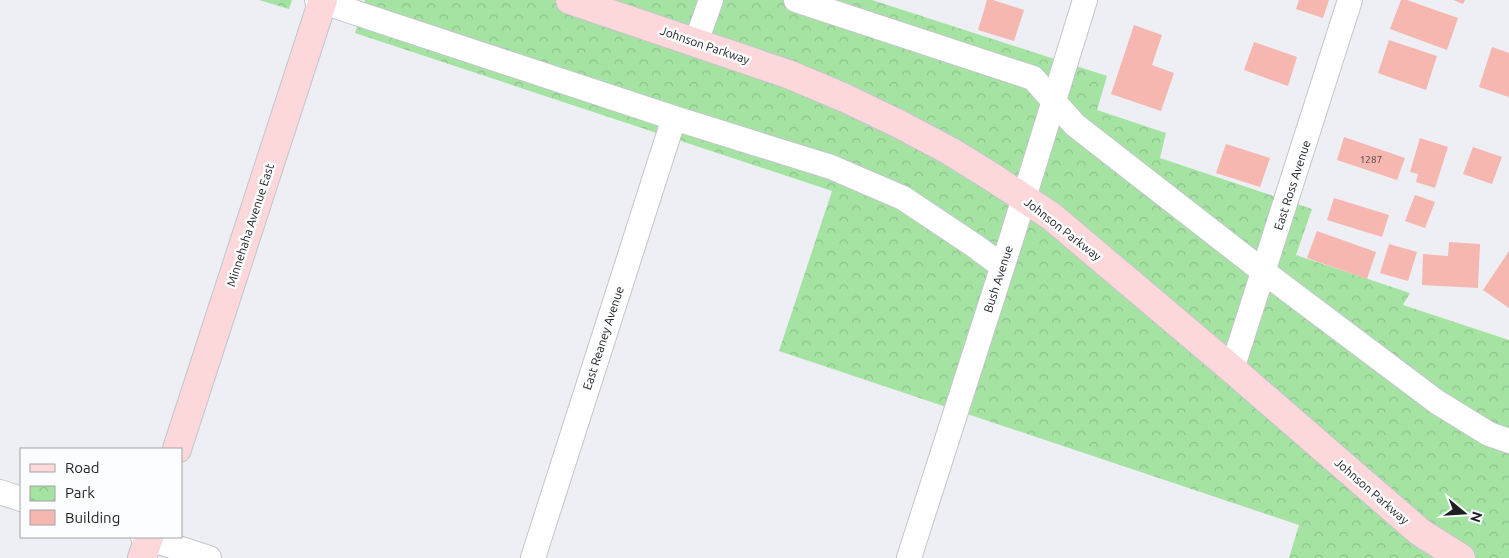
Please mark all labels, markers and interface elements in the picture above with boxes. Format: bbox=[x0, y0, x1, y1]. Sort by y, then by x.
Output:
street label: Johnson Parkway bbox=[659, 24, 752, 66]
street label: East Ross Avenue bbox=[1271, 138, 1313, 232]
house number: 1287 bbox=[1360, 154, 1382, 165]
street label: Minnehaha Avenue East bbox=[224, 162, 276, 288]
street label: Johnson Parkway bbox=[1022, 195, 1104, 263]
street label: Bush Avenue bbox=[981, 244, 1015, 314]
street label: East Reaney Avenue bbox=[580, 285, 626, 391]
legend bbox=[20, 448, 182, 538]
street label: Johnson Parkway bbox=[1332, 455, 1412, 527]
text: Road bbox=[65, 459, 100, 476]
text: Park bbox=[65, 484, 95, 501]
north arrow bbox=[1439, 488, 1489, 538]
text: Building bbox=[65, 509, 120, 526]
text: N bbox=[1467, 510, 1486, 524]

